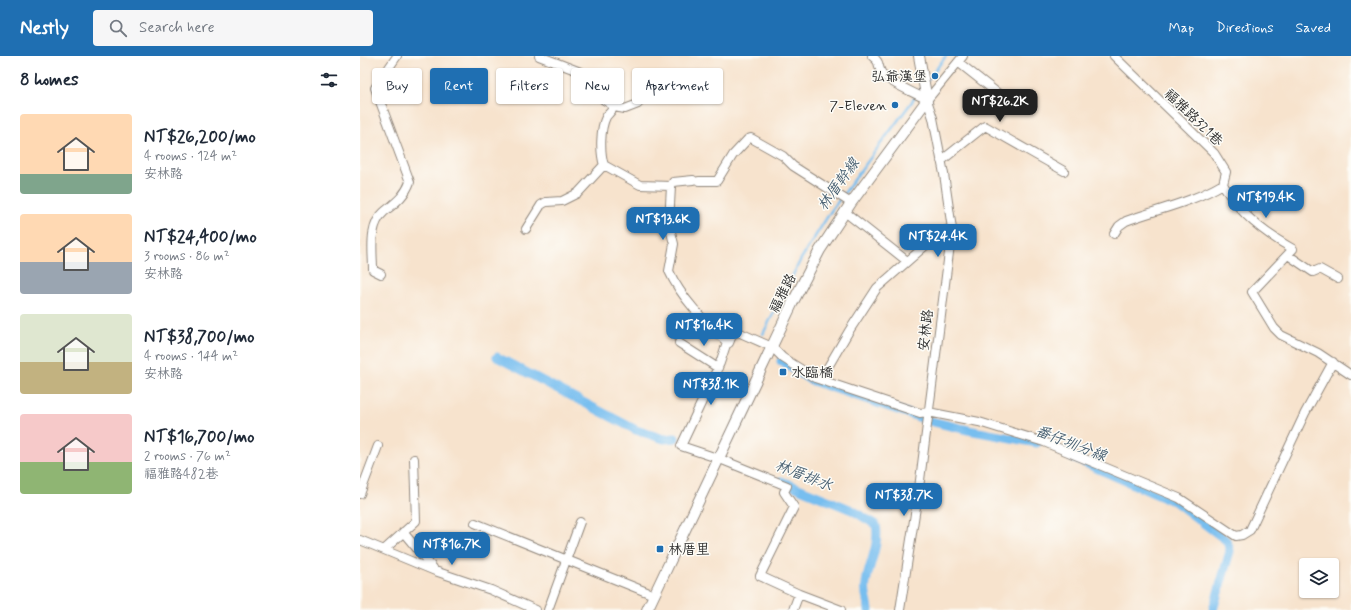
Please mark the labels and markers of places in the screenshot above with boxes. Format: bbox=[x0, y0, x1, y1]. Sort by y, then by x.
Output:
place label: 弘爺漢堡 bbox=[871, 68, 927, 86]
marker: 弘爺漢堡 bbox=[930, 71, 940, 81]
pin: NT$26.2K bbox=[959, 89, 1041, 123]
place label: 7-Eleven bbox=[829, 97, 887, 115]
marker: 7-Eleven bbox=[890, 100, 900, 110]
pin: NT$19.4K bbox=[1225, 185, 1307, 219]
pin: NT$13.6K bbox=[622, 207, 704, 241]
pin: NT$24.4K bbox=[897, 224, 979, 258]
pin: NT$16.4K bbox=[663, 313, 745, 347]
place label: 水臨橋 bbox=[791, 364, 833, 382]
marker: 水臨橋 bbox=[778, 367, 788, 377]
pin: NT$38.1K bbox=[670, 372, 752, 406]
pin: NT$38.7K bbox=[863, 483, 945, 517]
pin: NT$16.7K bbox=[411, 532, 493, 566]
place label: 林厝里 bbox=[668, 541, 710, 559]
marker: 林厝里 bbox=[655, 544, 665, 554]

